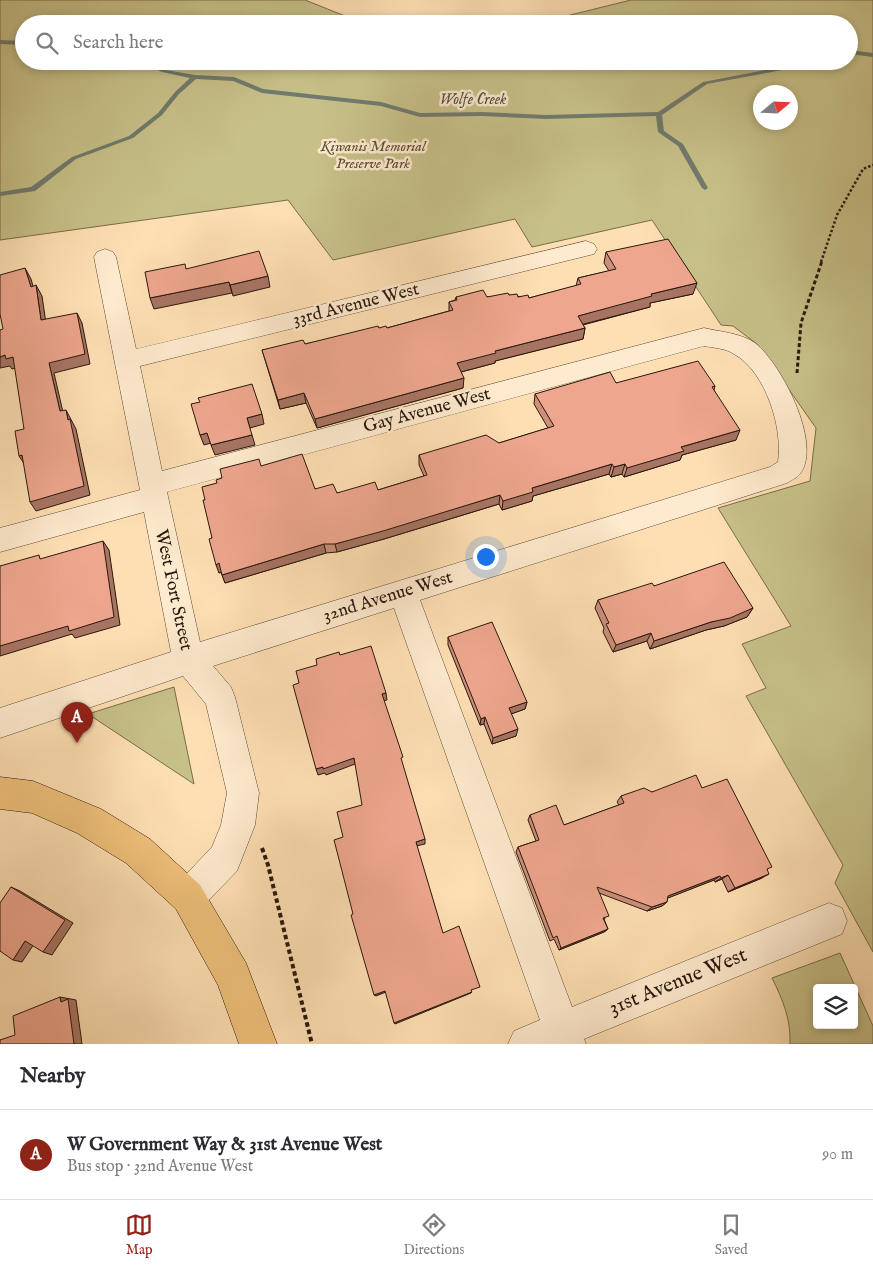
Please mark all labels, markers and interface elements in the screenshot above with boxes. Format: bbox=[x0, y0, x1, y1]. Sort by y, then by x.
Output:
search box bbox=[15, 15, 858, 70]
icon: search bbox=[33, 29, 61, 57]
text: Search here bbox=[73, 31, 164, 55]
north arrow bbox=[753, 85, 798, 130]
water label: Wolfe Creek bbox=[439, 90, 507, 110]
park label: Kiwanis Memorial Preserve Park bbox=[319, 137, 427, 173]
street label: 33rd Avenue West bbox=[290, 278, 422, 332]
street label: Gay Avenue West bbox=[361, 383, 493, 439]
street label: West Fort Street bbox=[149, 527, 197, 653]
your location bbox=[473, 544, 499, 570]
street label: 32nd Avenue West bbox=[320, 566, 456, 628]
pin: A bbox=[61, 702, 93, 743]
street label: 31st Avenue West bbox=[605, 942, 751, 1022]
map controls bbox=[813, 984, 858, 1029]
button: layers bbox=[813, 984, 858, 1029]
text: Nearby bbox=[20, 1063, 85, 1090]
text: W Government Way & 31st Avenue West bbox=[67, 1133, 382, 1157]
text: A bbox=[31, 1145, 41, 1165]
text: 90 m bbox=[822, 1145, 853, 1165]
text: Bus stop · 32nd Avenue West bbox=[67, 1157, 253, 1177]
tab: Map bbox=[125, 1211, 153, 1259]
tab: Directions bbox=[403, 1211, 464, 1259]
tab: Saved bbox=[715, 1211, 748, 1259]

